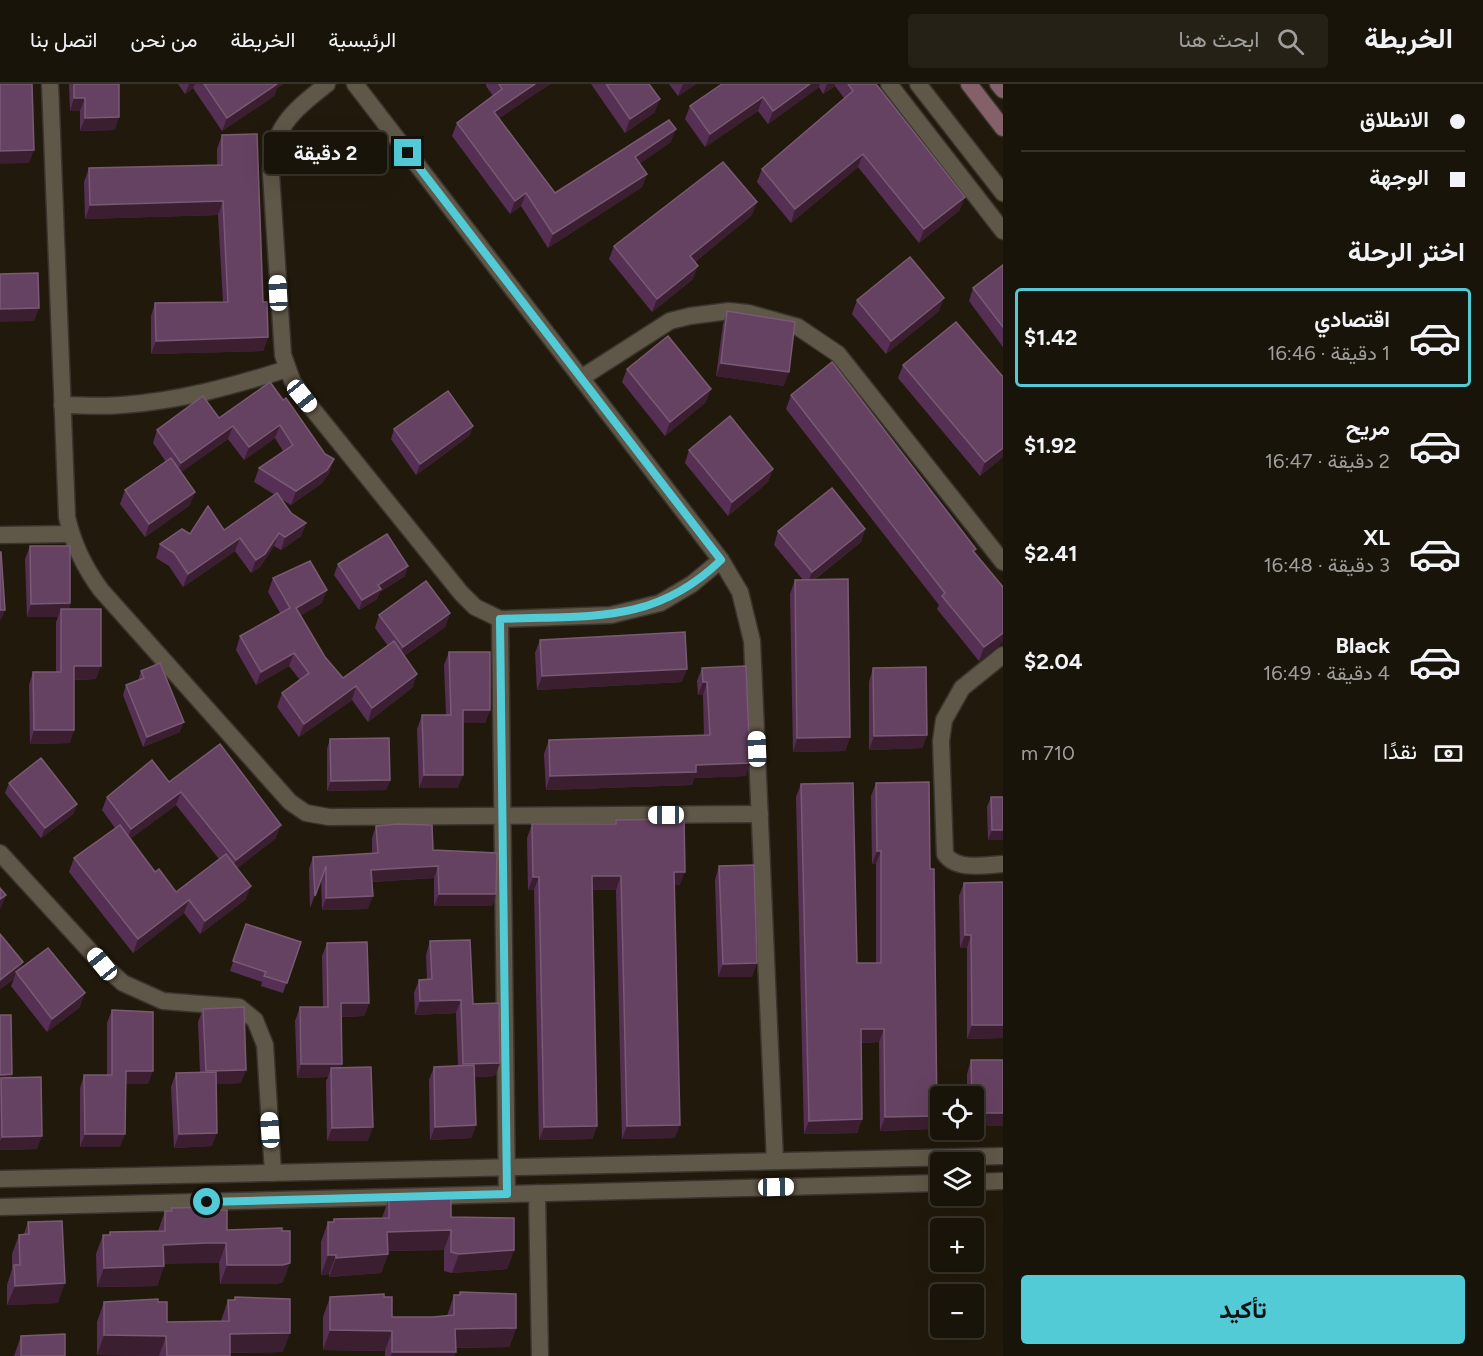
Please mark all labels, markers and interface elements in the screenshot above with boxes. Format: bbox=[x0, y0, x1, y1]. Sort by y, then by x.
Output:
search box bbox=[908, 14, 1328, 68]
text: الخريطة bbox=[1364, 21, 1453, 55]
icon: search bbox=[1274, 25, 1307, 58]
text: ابحث هنا bbox=[1178, 26, 1259, 53]
text: اتصل بنا bbox=[30, 27, 97, 52]
text: من نحن bbox=[130, 27, 197, 52]
text: الخريطة bbox=[230, 27, 295, 52]
text: الرئيسية bbox=[328, 27, 396, 52]
text: الانطلاق bbox=[1360, 106, 1429, 133]
callout: 2 دقيقة bbox=[264, 132, 387, 174]
route end bbox=[394, 139, 421, 166]
text: 2 دقيقة bbox=[294, 141, 357, 165]
text: الوجهة bbox=[1369, 164, 1429, 191]
text: اختر الرحلة bbox=[1348, 235, 1465, 268]
car bbox=[268, 275, 288, 311]
text: اقتصادي bbox=[1314, 306, 1390, 333]
icon: car bbox=[1408, 311, 1462, 365]
text: $1.42 bbox=[1024, 324, 1078, 351]
text: 1 دقيقة · 16:46 bbox=[1267, 341, 1390, 365]
car bbox=[284, 376, 320, 416]
text: مريح bbox=[1346, 414, 1390, 441]
icon: car bbox=[1408, 419, 1462, 473]
text: $1.92 bbox=[1024, 432, 1076, 459]
text: 2 دقيقة · 16:47 bbox=[1265, 449, 1390, 473]
text: XL bbox=[1363, 524, 1390, 551]
icon: car bbox=[1408, 527, 1462, 581]
text: $2.41 bbox=[1024, 540, 1078, 567]
text: 3 دقيقة · 16:48 bbox=[1264, 553, 1390, 577]
text: Black bbox=[1336, 632, 1390, 659]
icon: car bbox=[1408, 635, 1462, 689]
text: $2.04 bbox=[1024, 648, 1083, 675]
text: 4 دقيقة · 16:49 bbox=[1263, 661, 1390, 685]
car bbox=[747, 731, 767, 767]
icon: cash bbox=[1432, 737, 1465, 770]
text: نقدًا bbox=[1383, 738, 1417, 765]
text: 710 m bbox=[1021, 741, 1075, 765]
car bbox=[648, 806, 684, 824]
car bbox=[84, 944, 120, 984]
map controls bbox=[930, 1086, 984, 1338]
button: locate bbox=[930, 1086, 984, 1140]
car bbox=[260, 1111, 280, 1149]
button: layers bbox=[930, 1152, 984, 1206]
car bbox=[758, 1178, 794, 1196]
route start bbox=[193, 1188, 220, 1215]
button: + bbox=[930, 1218, 984, 1272]
button: تأكيد bbox=[1021, 1275, 1465, 1344]
button: − bbox=[930, 1284, 984, 1338]

